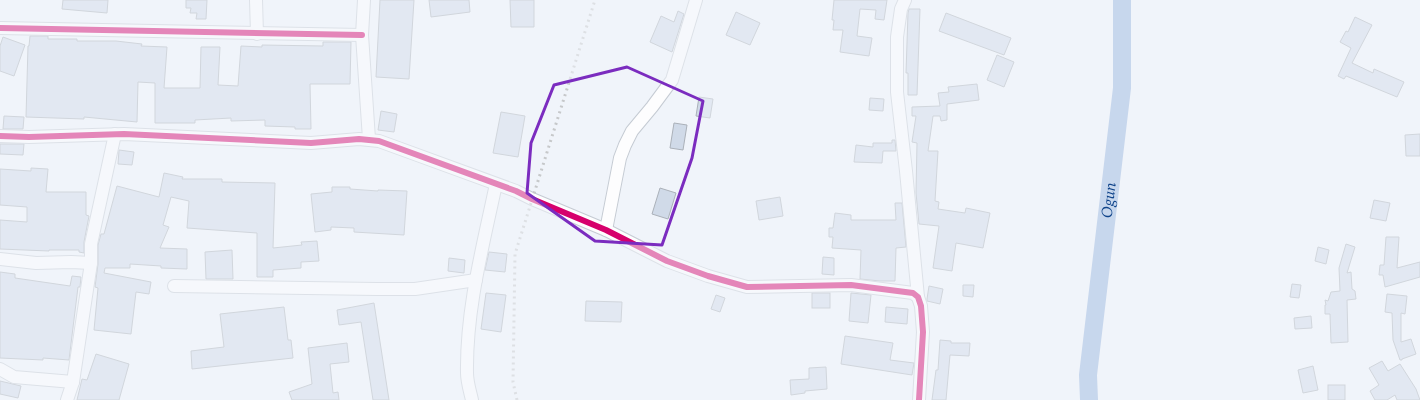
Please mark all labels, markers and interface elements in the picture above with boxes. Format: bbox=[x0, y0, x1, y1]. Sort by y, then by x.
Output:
water label: Ogun bbox=[1095, 180, 1123, 220]

